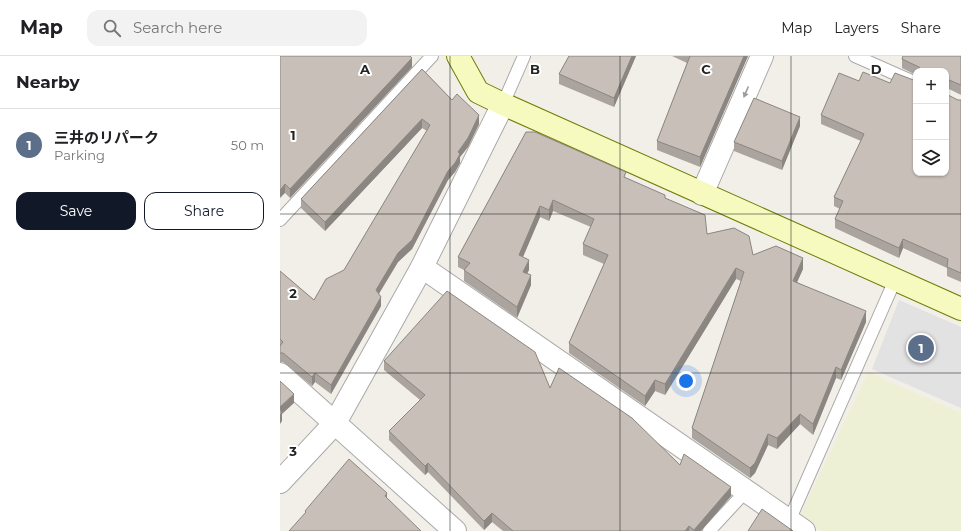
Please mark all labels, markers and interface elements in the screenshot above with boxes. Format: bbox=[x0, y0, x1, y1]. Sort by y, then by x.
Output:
search box bbox=[87, 10, 367, 46]
text: Map bbox=[20, 16, 63, 39]
icon: search bbox=[101, 17, 123, 39]
text: Search here bbox=[133, 18, 222, 37]
text: Map bbox=[781, 19, 812, 37]
text: Layers bbox=[834, 19, 879, 37]
text: Share bbox=[901, 19, 941, 37]
text: A bbox=[359, 61, 371, 77]
text: B bbox=[530, 61, 540, 77]
text: C bbox=[701, 61, 711, 77]
text: D bbox=[871, 61, 882, 77]
map controls bbox=[913, 68, 949, 176]
button: + bbox=[913, 68, 949, 104]
text: Nearby bbox=[16, 72, 80, 92]
one-way arrow bbox=[743, 86, 749, 98]
button: − bbox=[913, 104, 949, 140]
text: 1 bbox=[290, 127, 296, 143]
text: 三井のリパーク bbox=[54, 128, 159, 147]
text: 1 bbox=[26, 137, 32, 153]
text: 50 m bbox=[231, 137, 264, 153]
button: layers bbox=[913, 140, 949, 176]
text: Parking bbox=[54, 147, 105, 163]
button: Save bbox=[16, 192, 136, 230]
button: Share bbox=[144, 192, 264, 230]
text: 2 bbox=[289, 285, 297, 301]
pin: 1 bbox=[908, 333, 934, 363]
your location bbox=[676, 371, 696, 391]
text: 3 bbox=[288, 443, 297, 459]

